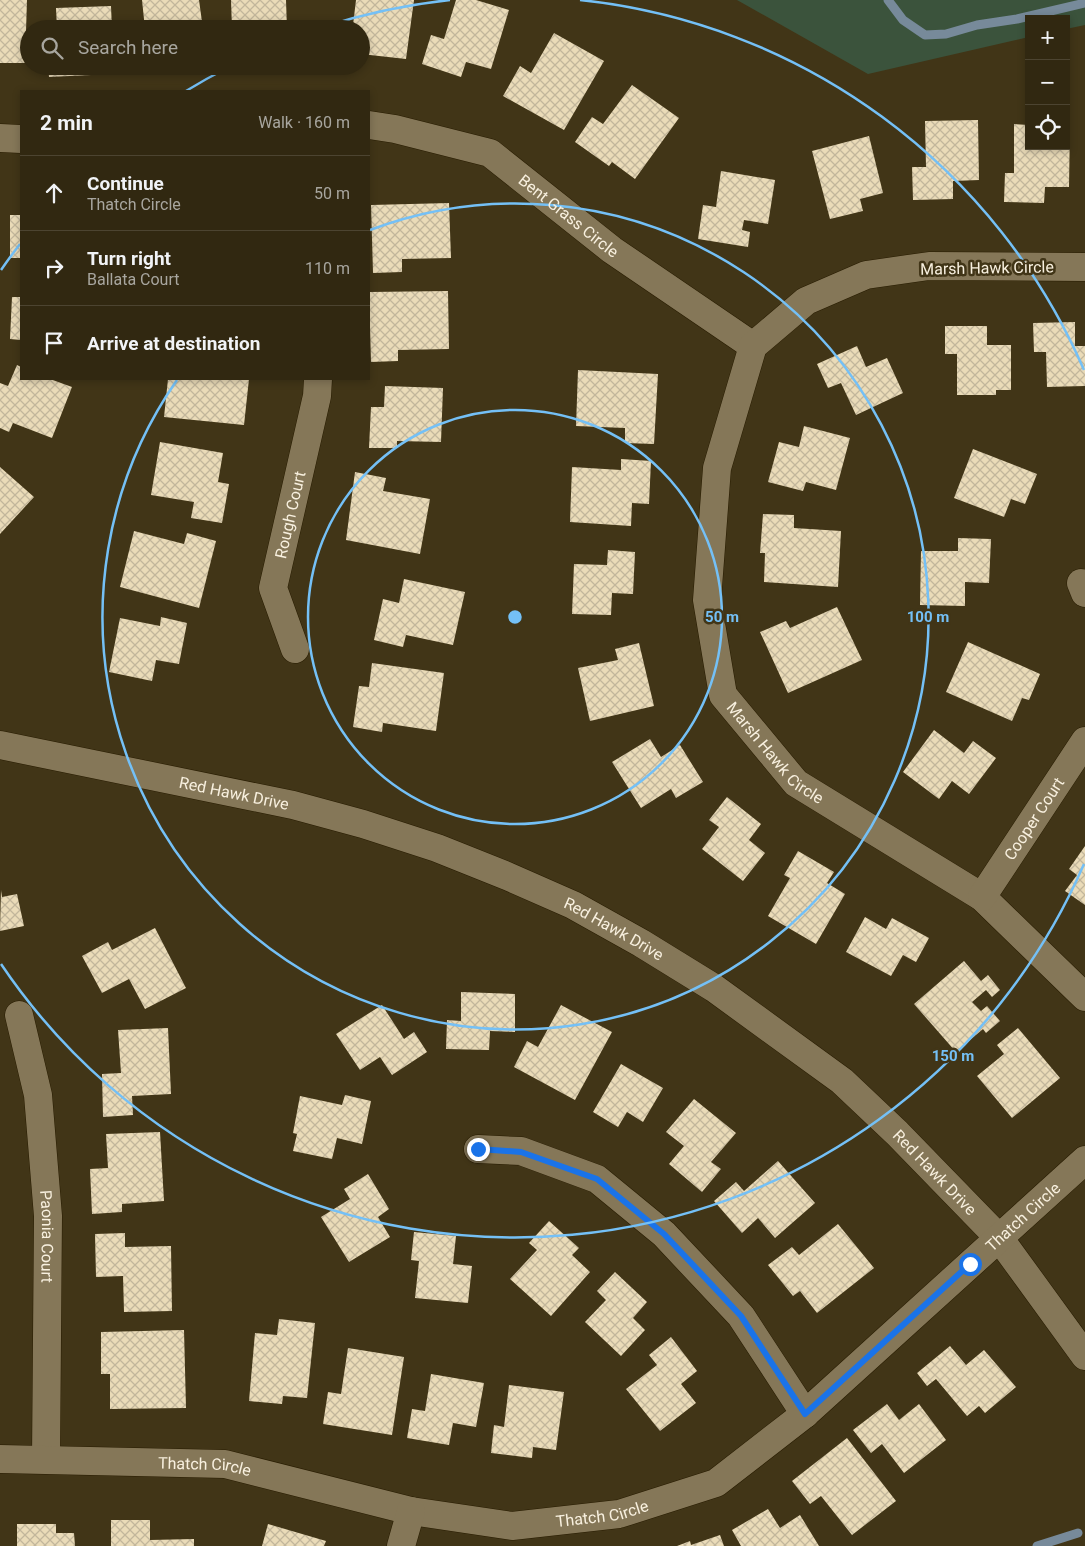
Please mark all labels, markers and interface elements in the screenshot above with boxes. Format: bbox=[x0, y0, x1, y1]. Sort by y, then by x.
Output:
map controls bbox=[1025, 15, 1070, 150]
button: + bbox=[1025, 15, 1070, 60]
search box bbox=[20, 20, 370, 75]
icon: search bbox=[38, 34, 66, 62]
text: Search here bbox=[78, 36, 178, 59]
button: − bbox=[1025, 60, 1070, 105]
button: locate bbox=[1025, 105, 1070, 150]
text: 2 min bbox=[40, 111, 93, 135]
text: Walk · 160 m bbox=[258, 113, 350, 132]
street label: Bent Grass Circle bbox=[515, 170, 622, 261]
text: Continue bbox=[87, 172, 164, 195]
icon: ahead bbox=[40, 179, 68, 207]
text: 50 m bbox=[314, 184, 350, 203]
text: Thatch Circle bbox=[87, 195, 181, 214]
text: Turn right bbox=[87, 247, 171, 270]
icon: right bbox=[40, 254, 68, 282]
street label: Marsh Hawk Circle bbox=[920, 257, 1054, 279]
text: 110 m bbox=[305, 259, 350, 278]
text: Ballata Court bbox=[87, 270, 179, 289]
icon: arrive bbox=[40, 329, 68, 357]
text: Arrive at destination bbox=[87, 332, 260, 355]
street label: Rough Court bbox=[271, 469, 309, 560]
centre of rings bbox=[506, 608, 524, 626]
text: 50 m bbox=[705, 608, 739, 626]
text: 100 m bbox=[907, 608, 949, 626]
street label: Marsh Hawk Circle bbox=[723, 698, 827, 807]
street label: Red Hawk Drive bbox=[178, 772, 291, 813]
street label: Cooper Court bbox=[1000, 774, 1068, 863]
street label: Red Hawk Drive bbox=[561, 893, 667, 964]
text: 150 m bbox=[932, 1047, 974, 1065]
street label: Red Hawk Drive bbox=[889, 1126, 981, 1219]
route end bbox=[467, 1138, 490, 1161]
street label: Thatch Circle bbox=[982, 1178, 1064, 1255]
street label: Paonia Court bbox=[36, 1189, 58, 1283]
route start bbox=[959, 1253, 982, 1276]
street label: Thatch Circle bbox=[158, 1453, 253, 1480]
street label: Thatch Circle bbox=[555, 1496, 651, 1531]

